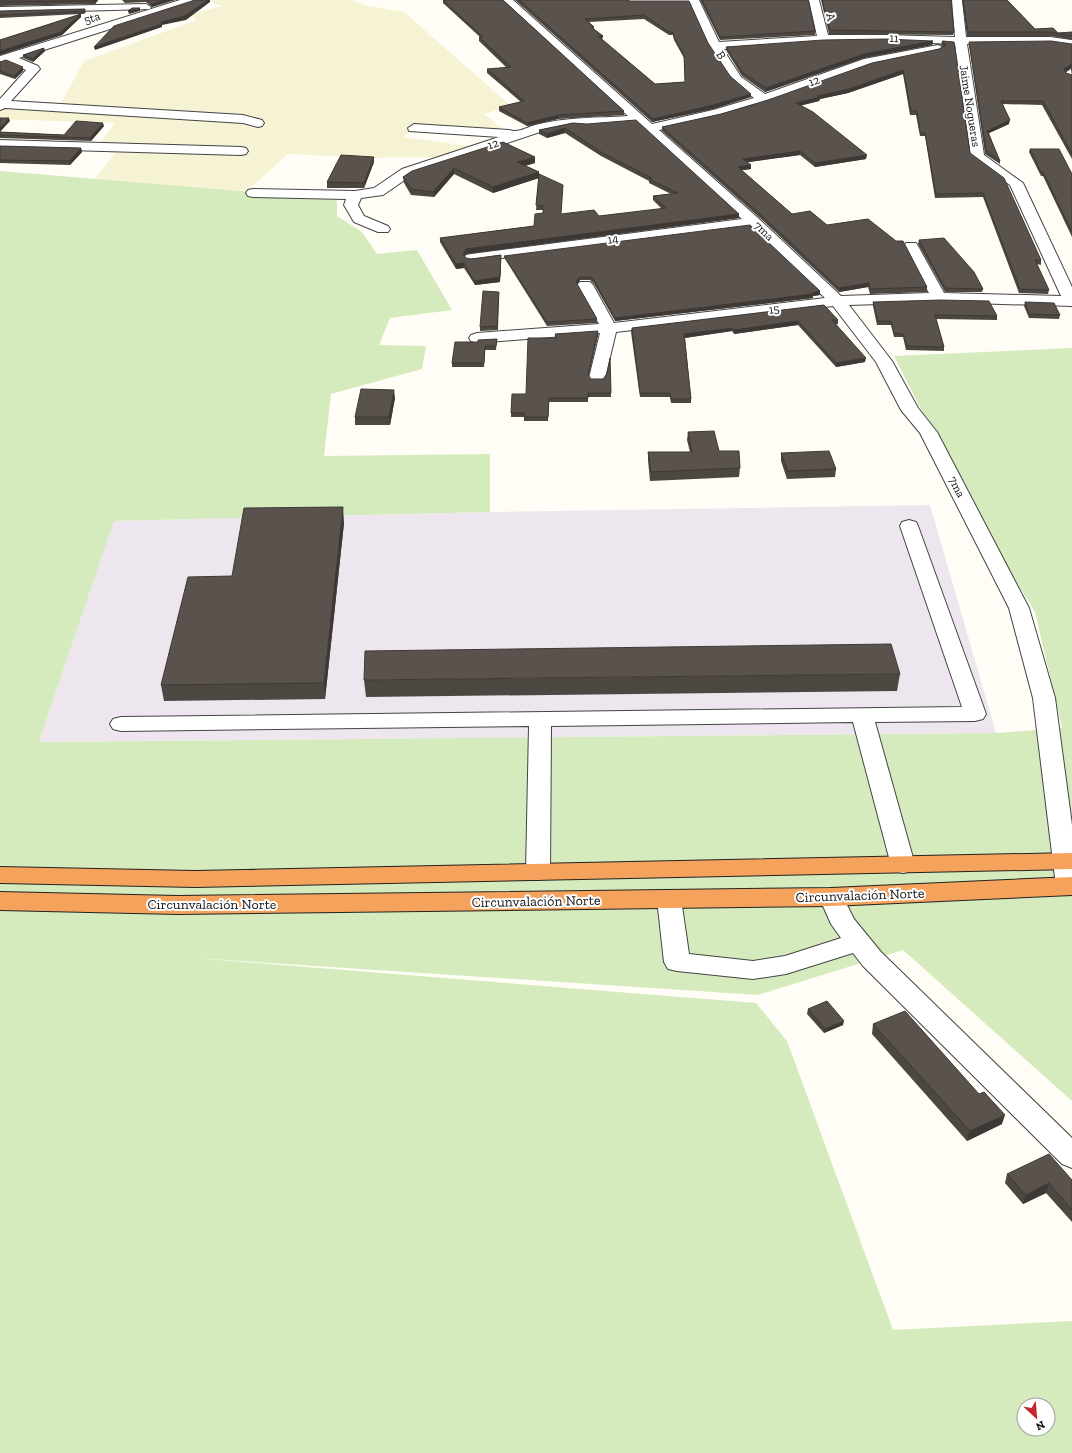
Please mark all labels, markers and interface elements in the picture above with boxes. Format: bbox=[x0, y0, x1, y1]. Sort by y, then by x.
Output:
street label: 5ta bbox=[82, 9, 102, 27]
street label: A bbox=[823, 12, 839, 22]
street label: 11 bbox=[889, 31, 899, 45]
street label: B bbox=[713, 48, 729, 62]
street label: Jaime Nogueras bbox=[957, 64, 983, 148]
street label: 12 bbox=[807, 73, 821, 89]
street label: 12 bbox=[486, 136, 500, 152]
street label: 7ma bbox=[751, 218, 777, 244]
street label: 14 bbox=[607, 231, 620, 247]
street label: 15 bbox=[768, 301, 780, 317]
street label: 7ma bbox=[946, 474, 968, 500]
street label: Circunvalación Norte bbox=[795, 885, 925, 906]
street label: Circunvalación Norte bbox=[471, 892, 601, 911]
street label: Circunvalación Norte bbox=[148, 896, 277, 913]
north arrow bbox=[1016, 1397, 1056, 1437]
text: N bbox=[1033, 1418, 1047, 1433]

